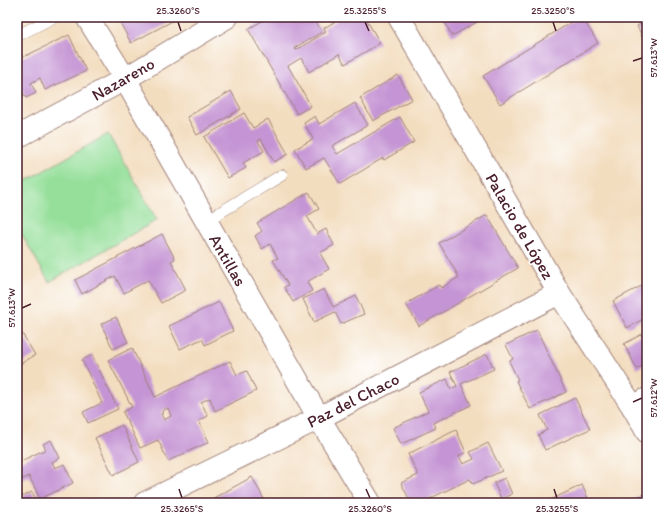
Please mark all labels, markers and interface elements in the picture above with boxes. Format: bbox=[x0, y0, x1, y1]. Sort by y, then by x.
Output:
text: 25.3260°S bbox=[156, 4, 200, 17]
text: 25.3255°S bbox=[344, 4, 387, 17]
text: 25.3250°S bbox=[531, 4, 575, 17]
text: 57.613°W bbox=[647, 38, 660, 78]
street label: Nazareno bbox=[88, 53, 158, 105]
street label: Palacio de López bbox=[482, 169, 559, 283]
street label: Antillas bbox=[205, 230, 251, 290]
text: 57.613°W bbox=[5, 288, 18, 328]
street label: Paz del Chaco bbox=[304, 368, 402, 432]
text: 57.612°W bbox=[647, 378, 660, 418]
text: 25.3265°S bbox=[161, 502, 204, 515]
text: 25.3260°S bbox=[348, 502, 392, 515]
text: 25.3255°S bbox=[536, 502, 579, 515]

